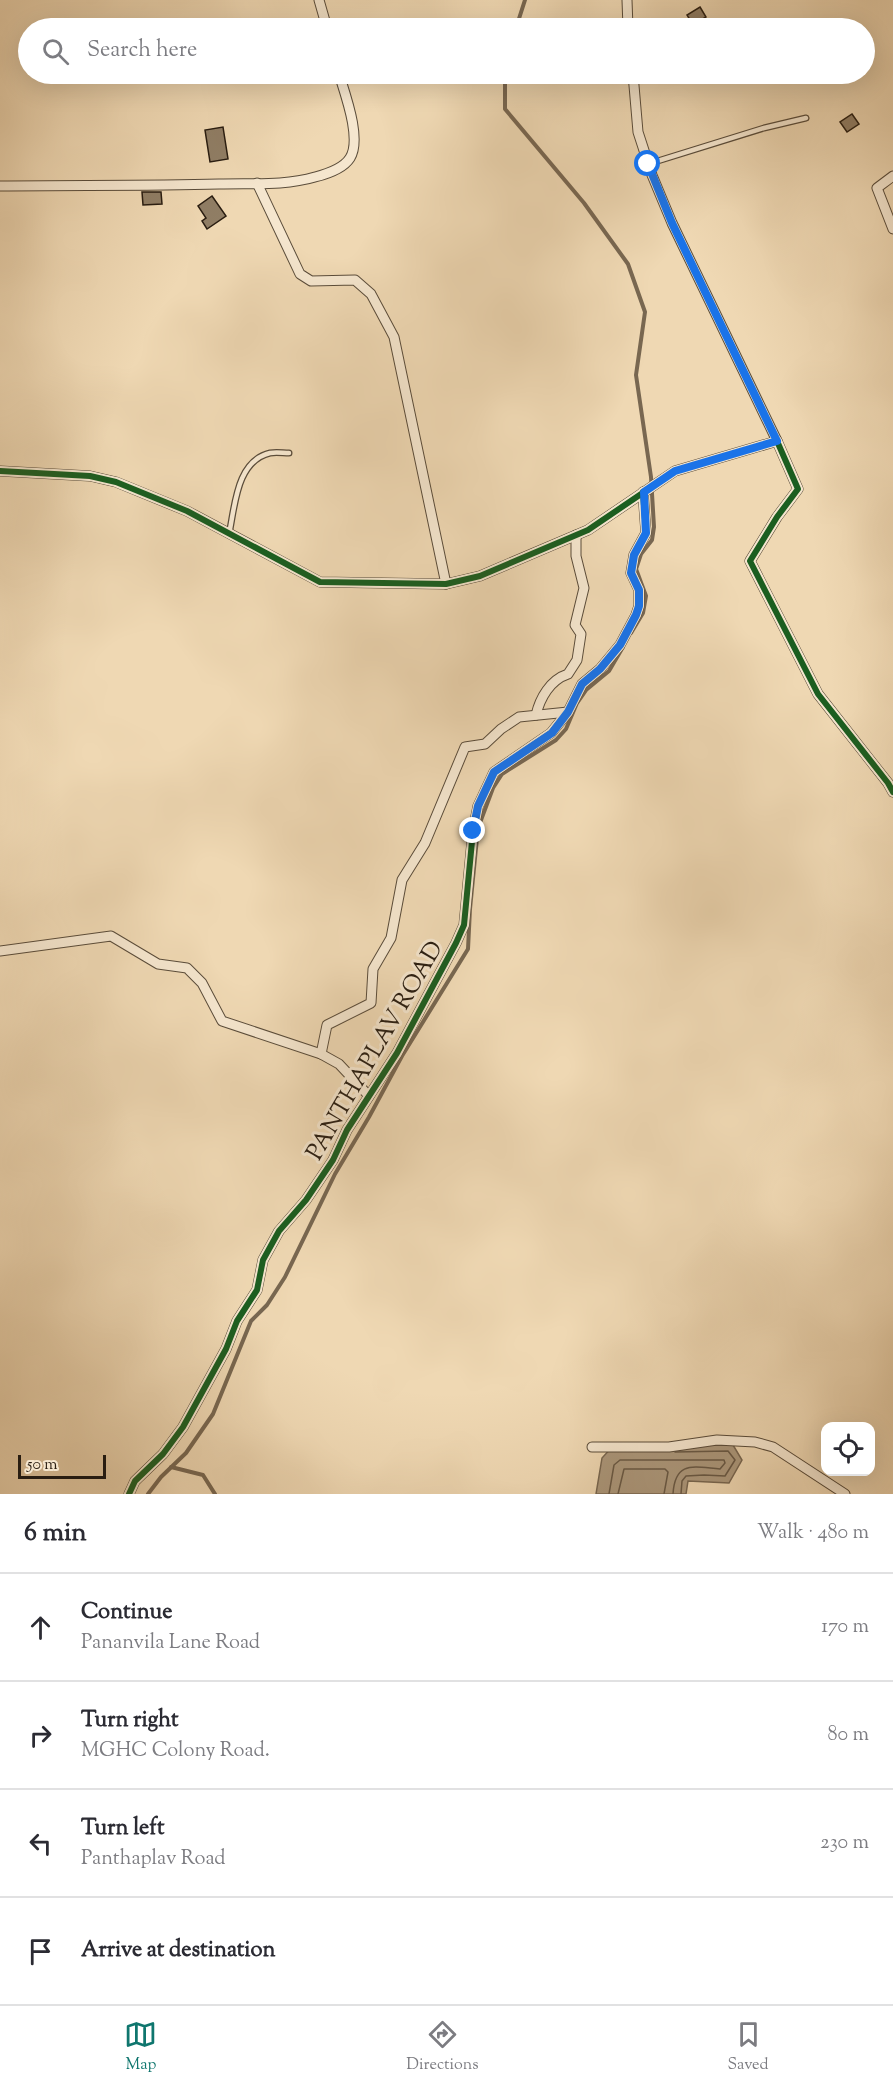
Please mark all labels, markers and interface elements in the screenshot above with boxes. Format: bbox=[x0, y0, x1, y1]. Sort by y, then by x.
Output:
search box bbox=[18, 18, 875, 84]
icon: search bbox=[39, 35, 72, 68]
text: Search here bbox=[87, 35, 197, 67]
route start bbox=[634, 150, 660, 176]
route end bbox=[459, 817, 485, 843]
street label: PANTHAPLAV ROAD bbox=[299, 935, 453, 1167]
map controls bbox=[821, 1422, 875, 1476]
button: locate bbox=[821, 1422, 875, 1476]
scale bar bbox=[18, 1452, 106, 1480]
text: 50 m bbox=[27, 1454, 58, 1477]
text: 6 min bbox=[24, 1515, 87, 1552]
text: Walk · 480 m bbox=[757, 1519, 869, 1548]
text: Continue bbox=[81, 1597, 172, 1629]
icon: ahead bbox=[24, 1611, 57, 1644]
text: 170 m bbox=[821, 1613, 869, 1642]
text: Pananvila Lane Road bbox=[81, 1629, 260, 1658]
text: Turn right bbox=[81, 1705, 178, 1737]
icon: right bbox=[24, 1719, 57, 1752]
text: 80 m bbox=[828, 1721, 869, 1750]
text: MGHC Colony Road. bbox=[81, 1737, 270, 1766]
text: Turn left bbox=[81, 1813, 164, 1845]
icon: left bbox=[24, 1827, 57, 1860]
text: 230 m bbox=[820, 1829, 869, 1858]
text: Panthaplav Road bbox=[81, 1845, 226, 1874]
icon: arrive bbox=[24, 1935, 57, 1968]
text: Arrive at destination bbox=[81, 1935, 276, 1967]
tab: Map bbox=[124, 2018, 157, 2077]
tab: Directions bbox=[406, 2018, 479, 2077]
tab: Saved bbox=[727, 2018, 769, 2077]

